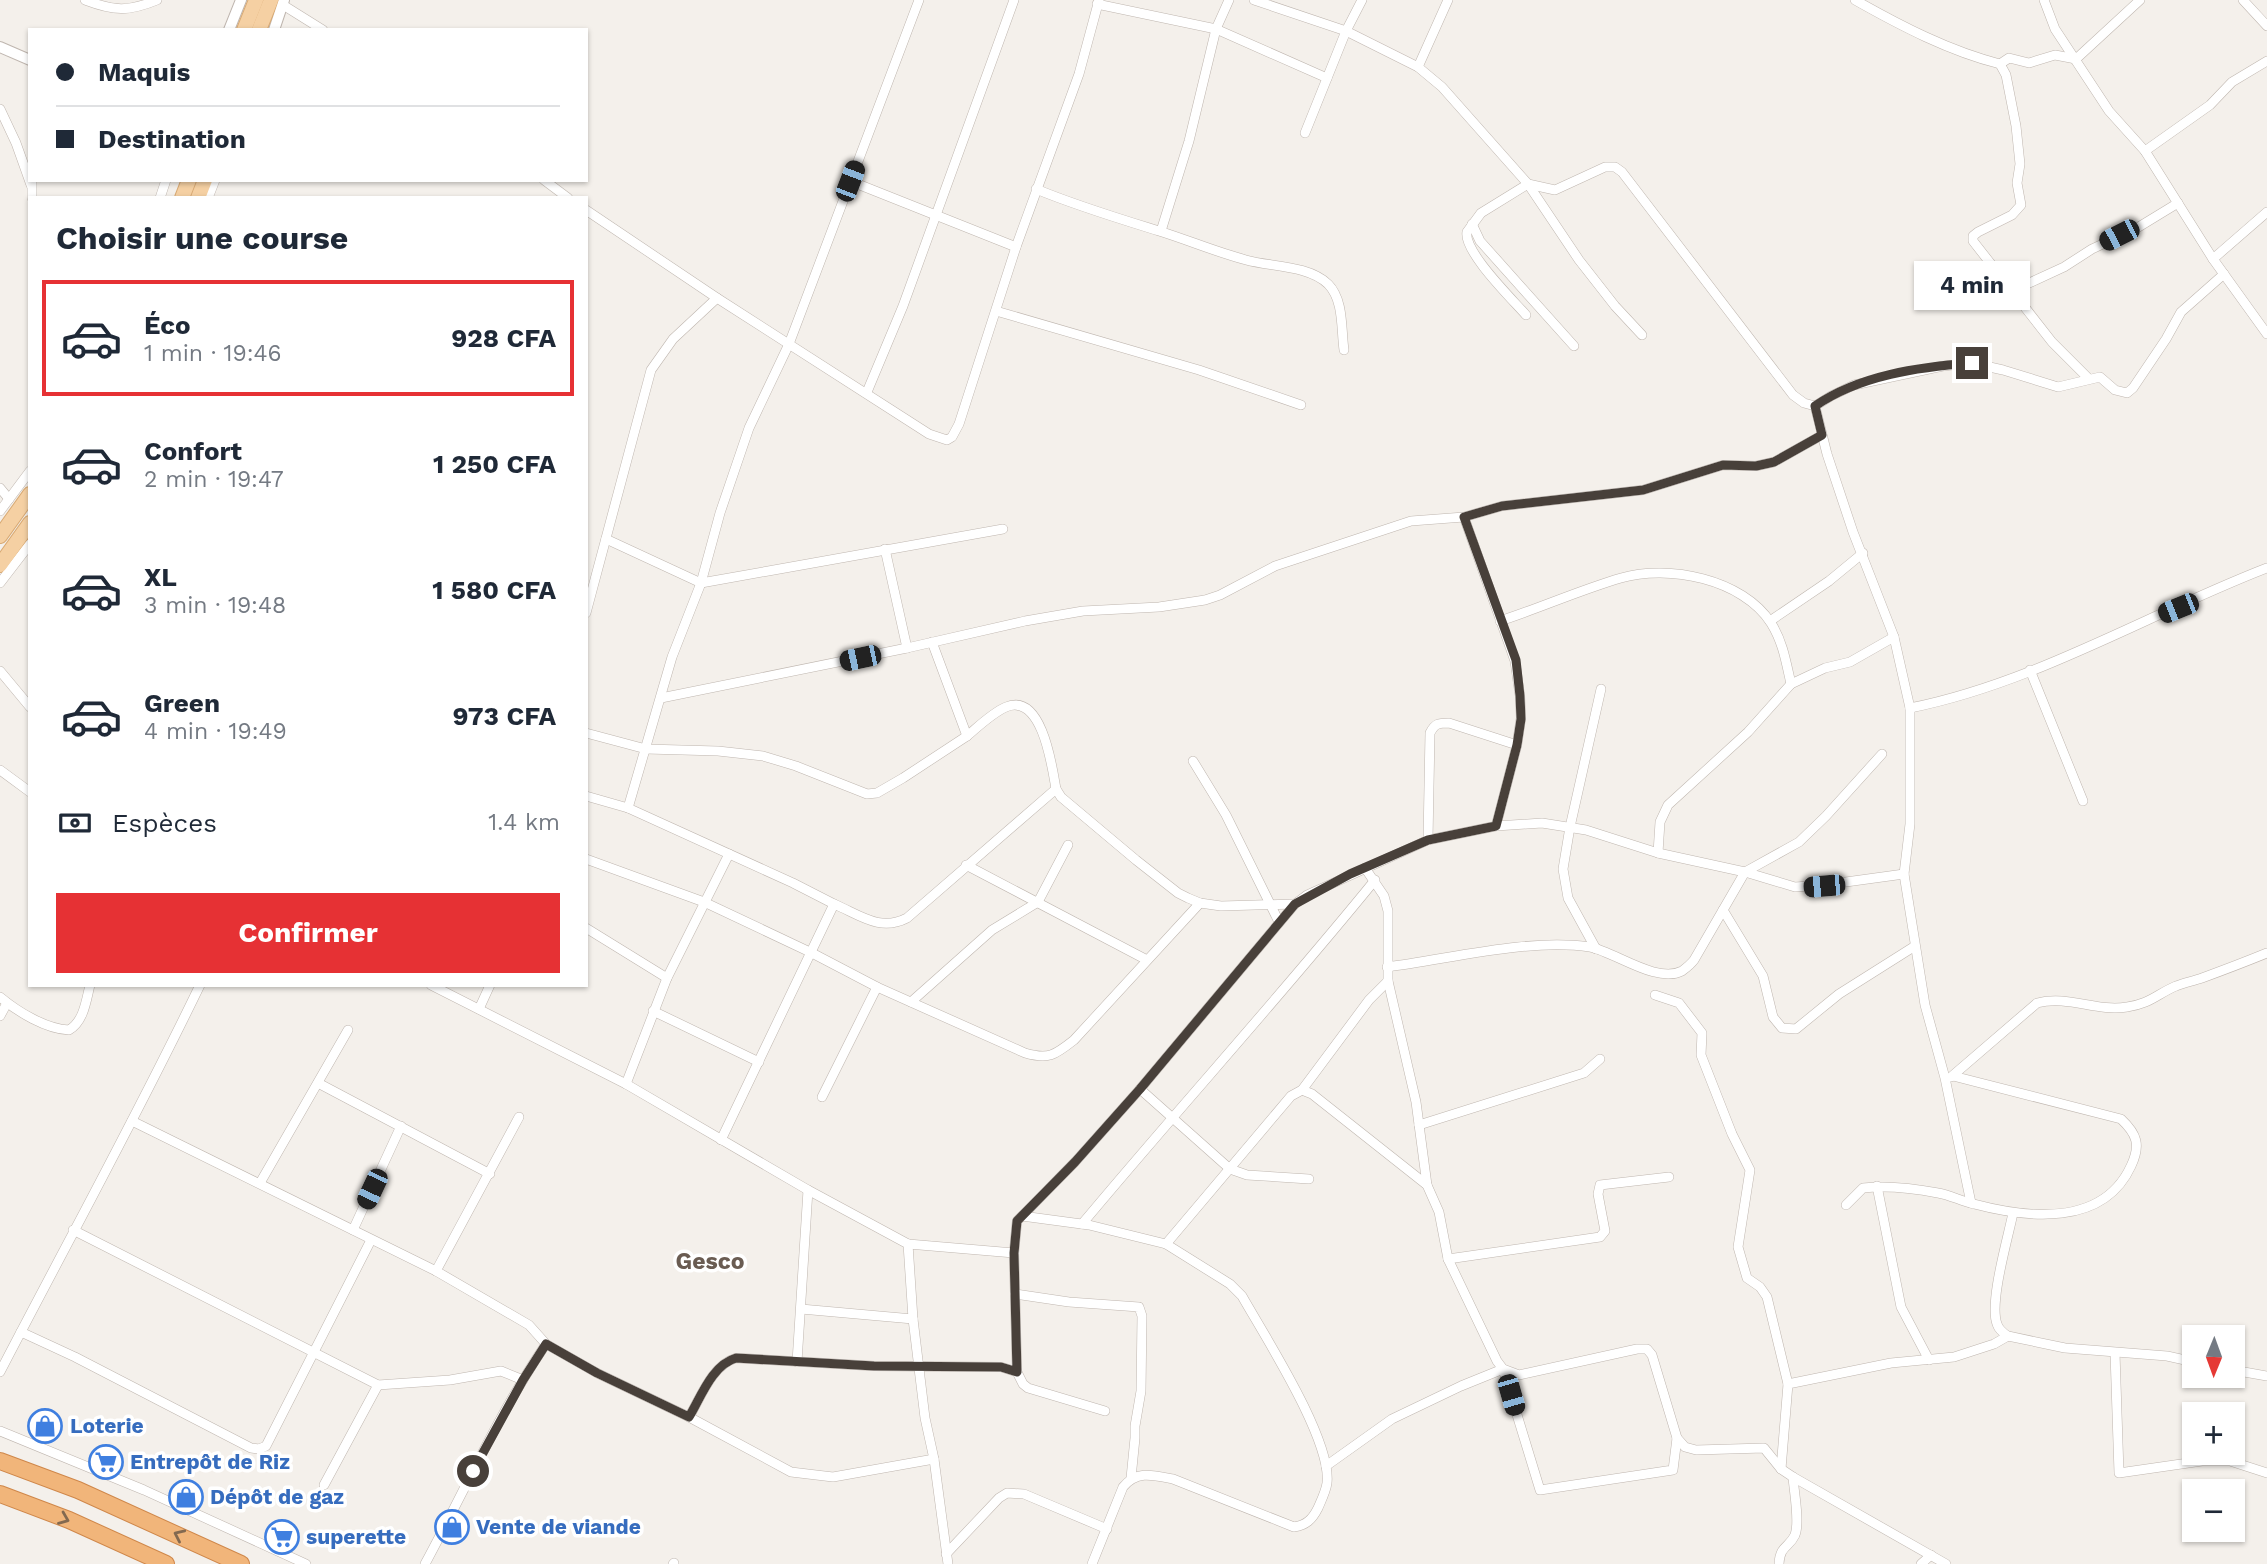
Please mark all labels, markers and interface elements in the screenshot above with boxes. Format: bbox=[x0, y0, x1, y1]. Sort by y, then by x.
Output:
text: Maquis bbox=[98, 57, 190, 87]
text: Destination bbox=[98, 124, 246, 154]
car bbox=[833, 158, 868, 204]
car bbox=[2096, 216, 2143, 254]
text: Choisir une course bbox=[56, 219, 348, 257]
callout: 4 min bbox=[1914, 262, 2030, 310]
text: 4 min bbox=[1940, 272, 2004, 299]
icon: car bbox=[60, 307, 123, 370]
text: Éco bbox=[144, 310, 191, 340]
text: 928 CFA bbox=[451, 323, 556, 353]
text: 1 min · 19:46 bbox=[144, 340, 282, 367]
route end bbox=[1956, 347, 1988, 379]
icon: car bbox=[60, 433, 123, 496]
text: Confort bbox=[144, 436, 242, 466]
text: 1 250 CFA bbox=[433, 449, 556, 479]
text: 2 min · 19:47 bbox=[144, 466, 284, 493]
icon: car bbox=[60, 559, 123, 622]
text: XL bbox=[144, 562, 177, 592]
text: 1 580 CFA bbox=[432, 575, 556, 605]
car bbox=[2155, 590, 2202, 626]
text: 3 min · 19:48 bbox=[144, 592, 286, 619]
car bbox=[838, 643, 883, 673]
icon: car bbox=[60, 685, 123, 748]
text: Green bbox=[144, 688, 220, 718]
text: 973 CFA bbox=[452, 701, 556, 731]
text: 4 min · 19:49 bbox=[144, 718, 287, 745]
icon: cash bbox=[56, 804, 94, 842]
text: Espèces bbox=[112, 808, 217, 838]
text: 1.4 km bbox=[488, 809, 560, 836]
car bbox=[1803, 874, 1846, 898]
button: Confirmer bbox=[56, 893, 560, 973]
car bbox=[354, 1166, 391, 1212]
district label: Gesco bbox=[676, 1248, 744, 1275]
north arrow bbox=[2182, 1325, 2245, 1388]
map controls bbox=[2182, 1325, 2245, 1542]
car bbox=[1496, 1372, 1527, 1418]
button: + bbox=[2182, 1402, 2245, 1465]
shop icon: Loterie bbox=[26, 1407, 64, 1445]
place label: Loterie bbox=[70, 1413, 144, 1438]
supermarket icon: Entrepôt de Riz bbox=[87, 1443, 125, 1481]
place label: Entrepôt de Riz bbox=[130, 1449, 290, 1474]
route start bbox=[457, 1455, 489, 1487]
shop icon: Dépôt de gaz bbox=[167, 1478, 205, 1516]
button: − bbox=[2182, 1479, 2245, 1542]
place label: Dépôt de gaz bbox=[210, 1484, 344, 1509]
shop icon: Vente de viande bbox=[433, 1508, 471, 1546]
one-way arrow bbox=[57, 1510, 69, 1524]
place label: Vente de viande bbox=[476, 1514, 641, 1539]
supermarket icon: superette bbox=[263, 1518, 301, 1556]
place label: superette bbox=[306, 1524, 406, 1549]
one-way arrow bbox=[174, 1530, 186, 1544]

